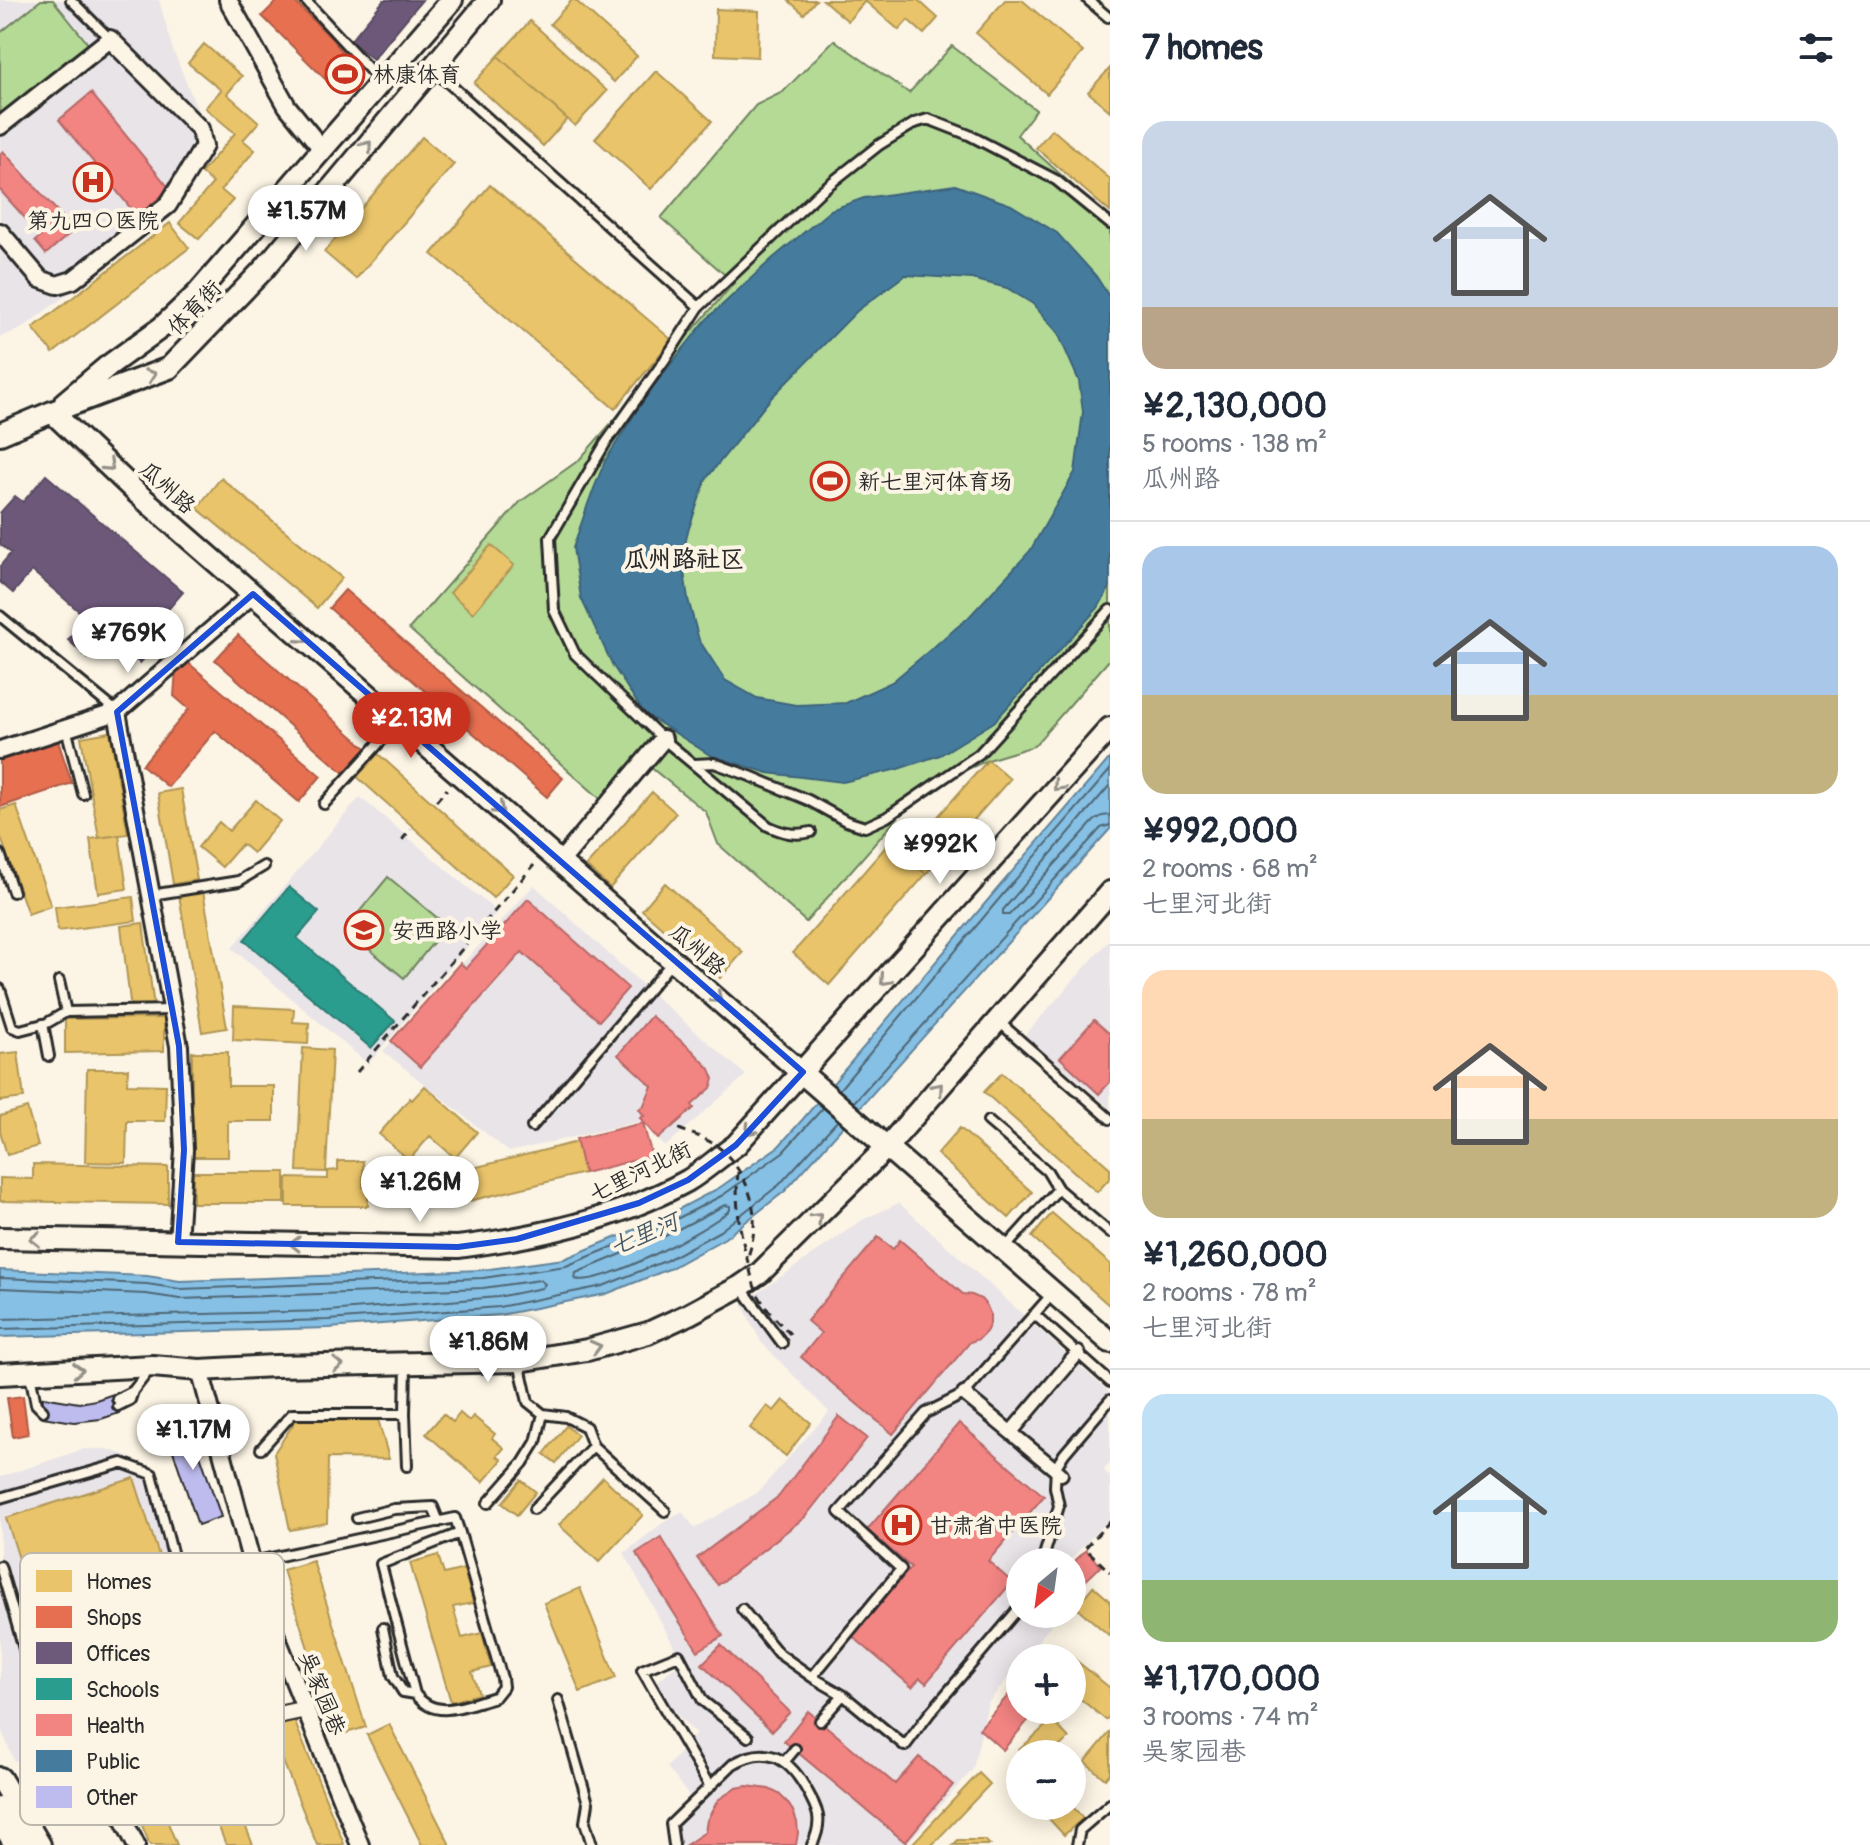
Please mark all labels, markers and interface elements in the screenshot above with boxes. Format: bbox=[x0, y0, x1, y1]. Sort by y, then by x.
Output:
icon: filters bbox=[1794, 26, 1838, 70]
text: 7 homes bbox=[1142, 27, 1263, 70]
sports icon: 林康体育 bbox=[324, 53, 366, 95]
place label: 林康体育 bbox=[373, 61, 461, 89]
one-way arrow bbox=[357, 141, 372, 156]
hospital icon: 第九四〇医院 bbox=[72, 161, 114, 203]
icon: home bbox=[1418, 173, 1562, 317]
pin: ¥1.57M bbox=[241, 185, 371, 253]
text: ¥1.57M bbox=[266, 195, 346, 227]
place label: 第九四〇医院 bbox=[27, 207, 159, 235]
street label: 体育街 bbox=[162, 274, 228, 341]
one-way arrow bbox=[144, 368, 158, 385]
text: ¥2,130,000 bbox=[1142, 385, 1327, 428]
text: 5 rooms · 138 m² bbox=[1142, 428, 1327, 460]
street label: 瓜州路 bbox=[133, 455, 201, 520]
one-way arrow bbox=[100, 456, 114, 471]
sports icon: 新七里河体育场 bbox=[809, 460, 851, 502]
text: 瓜州路 bbox=[1142, 463, 1220, 495]
place label: 新七里河体育场 bbox=[858, 468, 1012, 496]
district label: 瓜州路社区 bbox=[624, 545, 744, 574]
icon: home bbox=[1418, 598, 1562, 742]
pin: ¥769K bbox=[72, 607, 184, 675]
text: ¥769K bbox=[90, 617, 166, 649]
one-way arrow bbox=[294, 628, 309, 643]
pin: ¥2.13M bbox=[346, 692, 476, 760]
text: ¥2.13M bbox=[370, 702, 452, 734]
one-way arrow bbox=[1053, 777, 1068, 792]
one-way arrow bbox=[490, 799, 505, 813]
text: ¥992,000 bbox=[1142, 810, 1298, 853]
pin: ¥992K bbox=[884, 818, 996, 886]
text: ¥992K bbox=[902, 828, 978, 860]
text: 2 rooms · 68 m² bbox=[1142, 853, 1318, 885]
text: 七里河北街 bbox=[1142, 888, 1272, 920]
school or university icon: 安西路小学 bbox=[343, 909, 385, 951]
place label: 安西路小学 bbox=[392, 917, 502, 945]
street label: 瓜州路 bbox=[663, 918, 731, 982]
one-way arrow bbox=[880, 971, 895, 986]
one-way arrow bbox=[707, 988, 722, 1002]
icon: home bbox=[1418, 1022, 1562, 1166]
one-way arrow bbox=[929, 1083, 943, 1098]
one-way arrow bbox=[744, 1121, 759, 1135]
street label: 七里河北街 bbox=[585, 1135, 696, 1209]
pin: ¥1.26M bbox=[355, 1156, 485, 1224]
text: ¥1.26M bbox=[379, 1166, 461, 1198]
water label: 七里河 bbox=[605, 1205, 687, 1262]
one-way arrow bbox=[808, 1213, 822, 1227]
one-way arrow bbox=[28, 1230, 41, 1247]
text: ¥1,260,000 bbox=[1142, 1234, 1328, 1277]
one-way arrow bbox=[288, 1235, 301, 1253]
text: 2 rooms · 78 m² bbox=[1142, 1277, 1317, 1309]
text: 七里河北街 bbox=[1142, 1312, 1272, 1344]
pin: ¥1.86M bbox=[423, 1316, 553, 1384]
text: ¥1.86M bbox=[448, 1326, 528, 1358]
one-way arrow bbox=[589, 1340, 603, 1357]
one-way arrow bbox=[332, 1356, 345, 1374]
one-way arrow bbox=[72, 1362, 85, 1379]
pin: ¥1.17M bbox=[128, 1404, 258, 1472]
text: ¥1.17M bbox=[155, 1414, 231, 1446]
icon: home bbox=[1418, 1446, 1562, 1590]
hospital icon: 甘肃省中医院 bbox=[881, 1504, 923, 1546]
place label: 甘肃省中医院 bbox=[930, 1512, 1062, 1540]
north arrow bbox=[1006, 1548, 1086, 1628]
map controls bbox=[1006, 1548, 1086, 1820]
legend bbox=[20, 1553, 284, 1825]
text: Homes bbox=[86, 1568, 151, 1596]
text: Shops bbox=[86, 1604, 142, 1632]
text: Offices bbox=[86, 1640, 150, 1668]
button: + bbox=[1006, 1644, 1086, 1724]
street label: 吴家园巷 bbox=[293, 1647, 352, 1739]
text: ¥1,170,000 bbox=[1142, 1658, 1320, 1701]
text: Schools bbox=[86, 1676, 159, 1704]
text: 3 rooms · 74 m² bbox=[1142, 1701, 1319, 1733]
text: Health bbox=[86, 1712, 145, 1740]
text: 吴家园巷 bbox=[1142, 1736, 1246, 1768]
button: − bbox=[1006, 1740, 1086, 1820]
text: Public bbox=[86, 1748, 140, 1776]
text: Other bbox=[86, 1784, 138, 1812]

